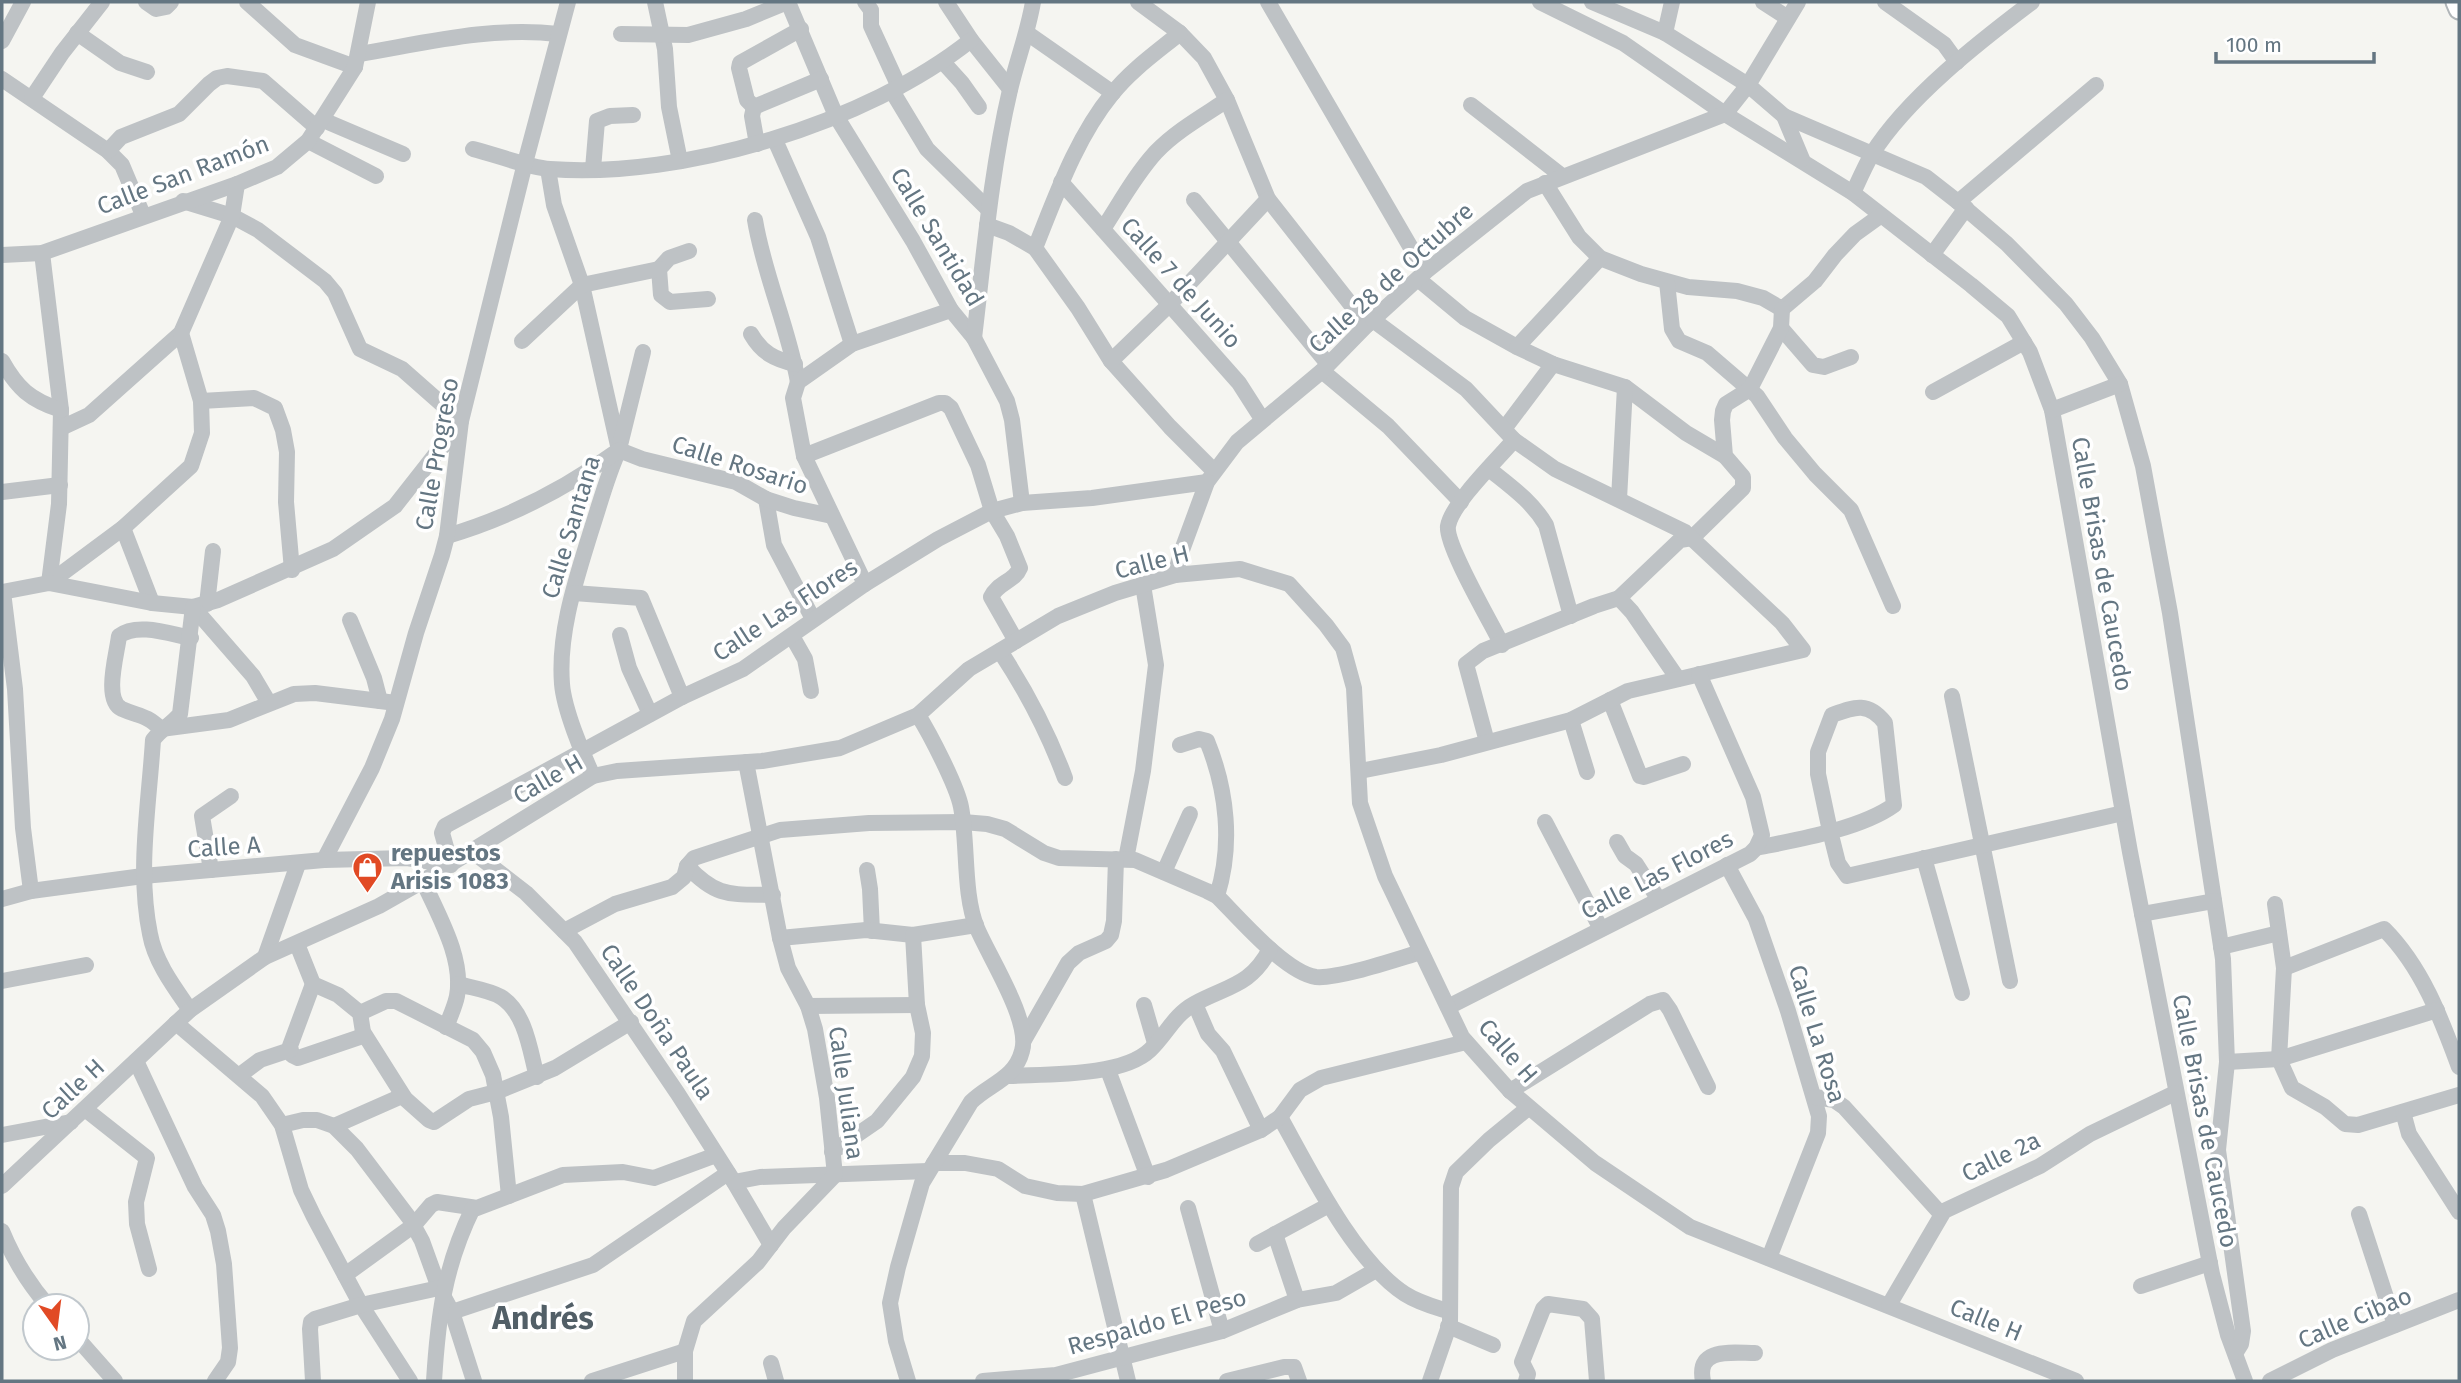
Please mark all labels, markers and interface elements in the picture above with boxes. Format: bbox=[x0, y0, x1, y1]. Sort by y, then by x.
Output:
scale bar bbox=[2216, 21, 2374, 65]
text: 100 m bbox=[2226, 32, 2282, 58]
street label: Calle San Ramón bbox=[93, 129, 273, 221]
street label: Calle Santidad bbox=[885, 163, 989, 311]
street label: Calle 28 de Octubre bbox=[1303, 197, 1479, 359]
street label: Calle 7 de Junio bbox=[1115, 212, 1247, 354]
street label: Calle Progreso bbox=[410, 375, 464, 533]
street label: Calle Rosario bbox=[668, 430, 812, 500]
street label: Calle Brisas de Caucedo bbox=[2066, 435, 2138, 693]
street label: Calle Santana bbox=[536, 452, 606, 602]
street label: Calle H bbox=[1112, 539, 1192, 585]
street label: Calle Las Flores bbox=[707, 553, 863, 667]
street label: Calle H bbox=[508, 748, 588, 810]
street label: Calle Las Flores bbox=[1576, 825, 1738, 925]
street label: Calle A bbox=[187, 830, 262, 864]
place label: repuestos Arisis 1083 bbox=[390, 839, 509, 895]
shop icon: repuestos Arisis 1083 bbox=[351, 850, 385, 894]
street label: Calle Doña Paula bbox=[595, 939, 719, 1105]
street label: Calle La Rosa bbox=[1783, 962, 1851, 1106]
street label: Calle Brisas de Caucedo bbox=[2167, 992, 2243, 1250]
street label: Calle H bbox=[1473, 1013, 1543, 1089]
street label: Calle Juliana bbox=[823, 1024, 869, 1162]
street label: Calle H bbox=[36, 1053, 110, 1125]
street label: Calle 2a bbox=[1957, 1126, 2045, 1188]
street label: Calle Cibao bbox=[2294, 1282, 2416, 1354]
street label: Respaldo El Peso bbox=[1064, 1283, 1250, 1361]
north arrow bbox=[21, 1292, 91, 1362]
street label: Calle H bbox=[1946, 1293, 2026, 1347]
district label: Andrés bbox=[491, 1299, 594, 1337]
text: N bbox=[51, 1330, 69, 1356]

